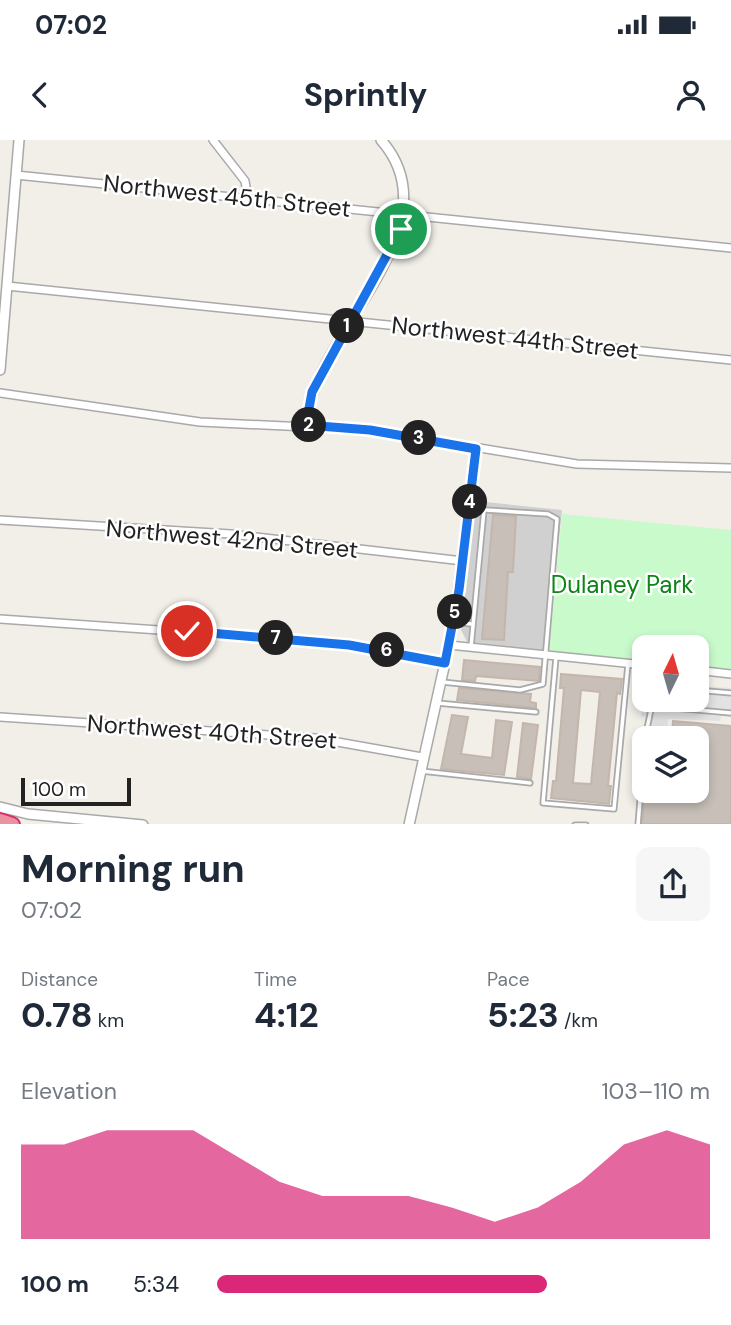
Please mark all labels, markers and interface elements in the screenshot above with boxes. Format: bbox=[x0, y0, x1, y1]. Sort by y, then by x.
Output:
text: 07:02 bbox=[35, 8, 107, 42]
text: Sprintly bbox=[304, 74, 427, 116]
icon: back bbox=[21, 76, 59, 114]
icon: person bbox=[672, 76, 710, 114]
street label: Northwest 45th Street bbox=[102, 167, 352, 224]
pin bbox=[371, 199, 431, 259]
icon: arrive bbox=[382, 210, 420, 248]
pin: 1 bbox=[330, 308, 364, 344]
street label: Northwest 44th Street bbox=[390, 309, 640, 366]
text: 1 bbox=[343, 313, 350, 338]
pin: 2 bbox=[292, 408, 326, 442]
text: 2 bbox=[303, 412, 314, 437]
pin: 3 bbox=[402, 420, 436, 456]
text: 3 bbox=[413, 425, 424, 450]
pin: 4 bbox=[452, 484, 488, 520]
text: 4 bbox=[463, 489, 476, 514]
street label: Northwest 42nd Street bbox=[105, 512, 360, 565]
park label: Dulaney Park bbox=[551, 569, 693, 600]
pin: 5 bbox=[438, 594, 472, 630]
text: 5 bbox=[449, 599, 460, 624]
pin bbox=[157, 601, 217, 661]
icon: check bbox=[168, 612, 206, 650]
pin: 7 bbox=[258, 620, 294, 656]
text: 7 bbox=[270, 625, 281, 650]
pin: 6 bbox=[370, 632, 404, 668]
north arrow bbox=[632, 635, 709, 712]
map controls bbox=[632, 635, 709, 803]
text: 6 bbox=[380, 637, 393, 662]
street label: Northwest 40th Street bbox=[86, 707, 338, 756]
button: layers bbox=[632, 726, 709, 803]
scale bar bbox=[21, 776, 131, 807]
text: 100 m bbox=[32, 777, 86, 802]
text: Morning run bbox=[21, 844, 245, 894]
button: share bbox=[636, 847, 710, 921]
text: 07:02 bbox=[21, 895, 82, 925]
text: Distance bbox=[21, 967, 98, 992]
text: Time bbox=[254, 967, 297, 992]
text: Pace bbox=[487, 967, 530, 992]
text: 0.78 bbox=[21, 992, 93, 1038]
text: 4:12 bbox=[254, 992, 319, 1038]
text: 5:23 bbox=[487, 992, 559, 1038]
text: km bbox=[93, 1008, 124, 1033]
text: /km bbox=[559, 1008, 598, 1033]
text: Elevation bbox=[21, 1076, 117, 1106]
text: 103–110 m bbox=[601, 1076, 710, 1106]
text: 100 m bbox=[21, 1269, 89, 1299]
text: 5:34 bbox=[133, 1269, 179, 1299]

